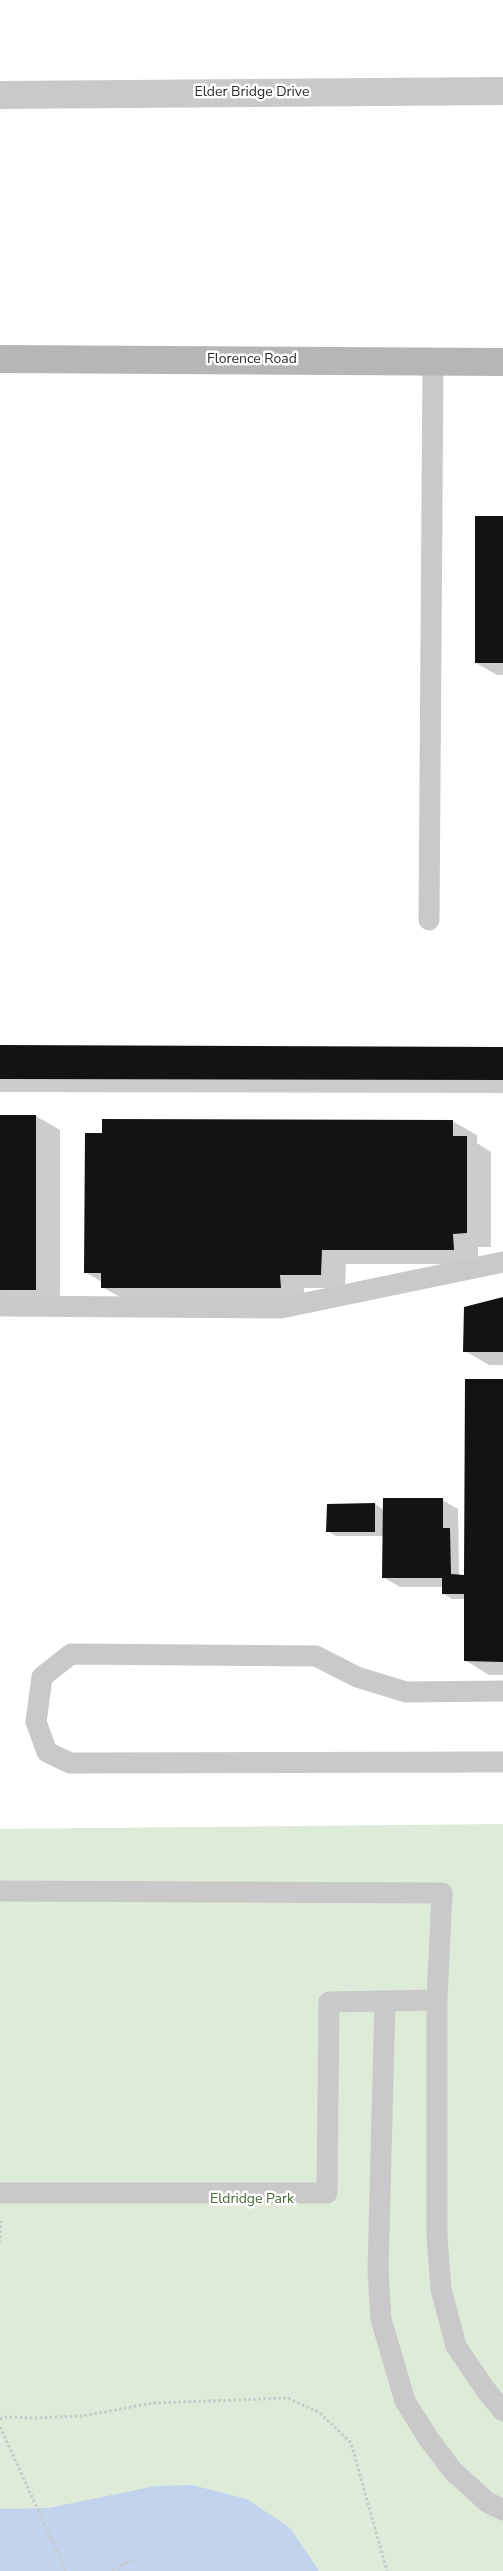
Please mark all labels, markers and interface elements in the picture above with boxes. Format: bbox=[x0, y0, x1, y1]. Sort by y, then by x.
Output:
street label: Elder Bridge Drive bbox=[195, 85, 309, 101]
street label: Florence Road bbox=[207, 352, 297, 368]
park label: Eldridge Park bbox=[210, 2192, 294, 2208]

